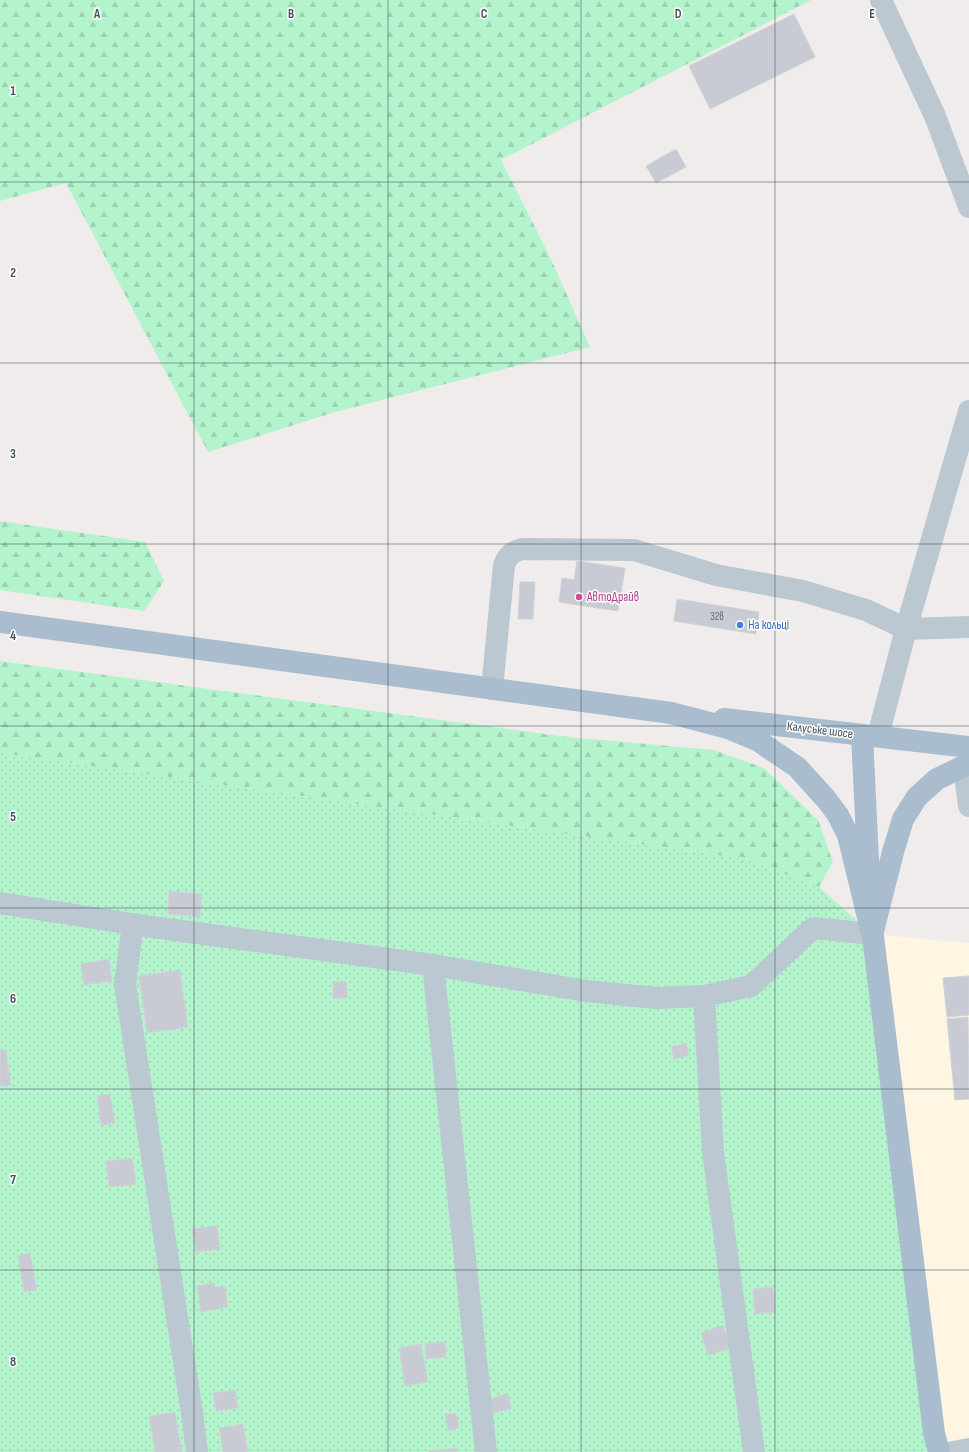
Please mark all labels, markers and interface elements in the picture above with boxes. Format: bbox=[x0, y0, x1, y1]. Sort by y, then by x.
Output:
text: A bbox=[93, 6, 101, 22]
text: B bbox=[288, 6, 294, 22]
text: C bbox=[481, 6, 488, 22]
text: D bbox=[675, 6, 682, 22]
text: E bbox=[869, 6, 875, 22]
text: 1 bbox=[10, 83, 16, 99]
text: 2 bbox=[10, 265, 16, 281]
text: 3 bbox=[10, 446, 16, 462]
place label: АвтоДрайв bbox=[586, 589, 639, 605]
marker: АвтоДрайв bbox=[574, 592, 584, 602]
house number: 32в bbox=[710, 610, 724, 623]
place label: На кольці bbox=[748, 617, 789, 633]
marker: На кольці bbox=[735, 620, 745, 630]
text: 4 bbox=[10, 628, 16, 644]
street label: Калуське шосе bbox=[786, 718, 854, 742]
text: 5 bbox=[10, 809, 16, 825]
text: 6 bbox=[10, 991, 16, 1007]
text: 7 bbox=[10, 1172, 16, 1188]
text: 8 bbox=[10, 1354, 16, 1370]

